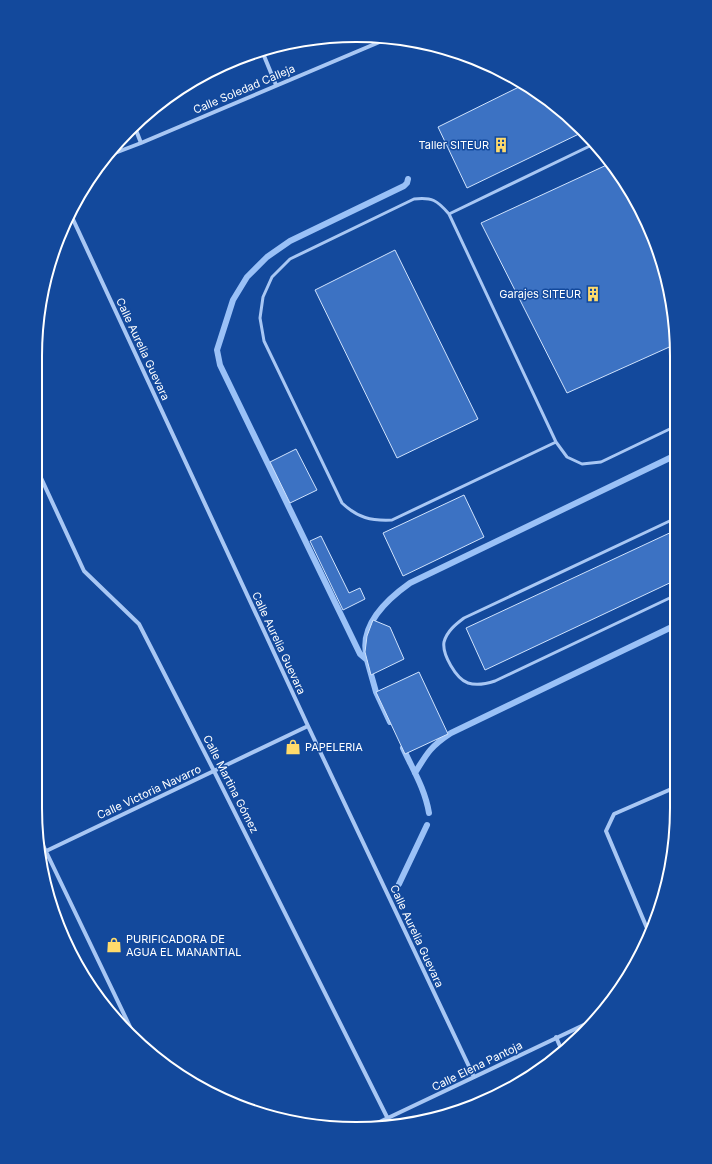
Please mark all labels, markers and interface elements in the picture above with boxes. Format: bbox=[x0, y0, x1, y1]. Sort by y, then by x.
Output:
street label: Calle Soledad Calleja bbox=[191, 61, 297, 117]
building icon: Taller SITEUR bbox=[492, 136, 510, 154]
place label: Taller SITEUR bbox=[419, 138, 489, 152]
building icon: Garajes SITEUR bbox=[584, 285, 602, 303]
place label: Garajes SITEUR bbox=[499, 287, 581, 301]
street label: Calle Aurelia Guevara bbox=[113, 295, 173, 403]
street label: Calle Aurelia Guevara bbox=[249, 589, 309, 697]
street label: Calle Martina Gómez bbox=[200, 733, 262, 835]
shop icon: PAPELERIA bbox=[284, 738, 302, 756]
place label: PAPELERIA bbox=[305, 740, 363, 754]
street label: Calle Victoria Navarro bbox=[95, 762, 204, 822]
street label: Calle Aurelia Guevara bbox=[387, 882, 447, 990]
place label: PURIFICADORA DE AGUA EL MANANTIAL bbox=[126, 932, 242, 959]
shop icon: PURIFICADORA DE AGUA EL MANANTIAL bbox=[105, 936, 123, 954]
street label: Calle Elena Pantoja bbox=[429, 1038, 525, 1094]

